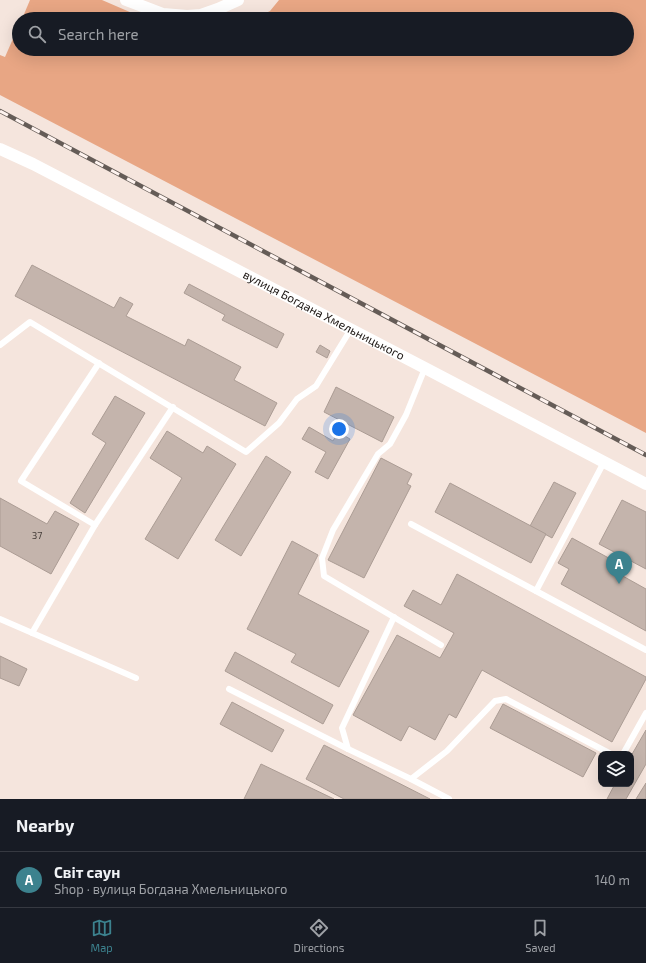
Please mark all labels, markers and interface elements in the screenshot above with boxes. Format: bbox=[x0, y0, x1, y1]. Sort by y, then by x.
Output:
search box bbox=[12, 12, 634, 56]
icon: search bbox=[26, 23, 48, 45]
text: Search here bbox=[58, 25, 139, 43]
street label: вулиця Богдана Хмельницького bbox=[241, 267, 407, 362]
your location bbox=[329, 419, 349, 439]
house number: 37 bbox=[32, 529, 42, 541]
pin: A bbox=[606, 551, 632, 584]
map controls bbox=[598, 751, 634, 787]
button: layers bbox=[598, 751, 634, 787]
text: Nearby bbox=[16, 815, 74, 835]
text: Світ саун bbox=[54, 863, 120, 881]
text: A bbox=[25, 872, 33, 888]
text: 140 m bbox=[595, 872, 630, 888]
text: Shop · вулиця Богдана Хмельницького bbox=[54, 881, 288, 897]
tab: Map bbox=[91, 917, 113, 954]
tab: Directions bbox=[294, 917, 344, 954]
tab: Saved bbox=[525, 917, 556, 954]

